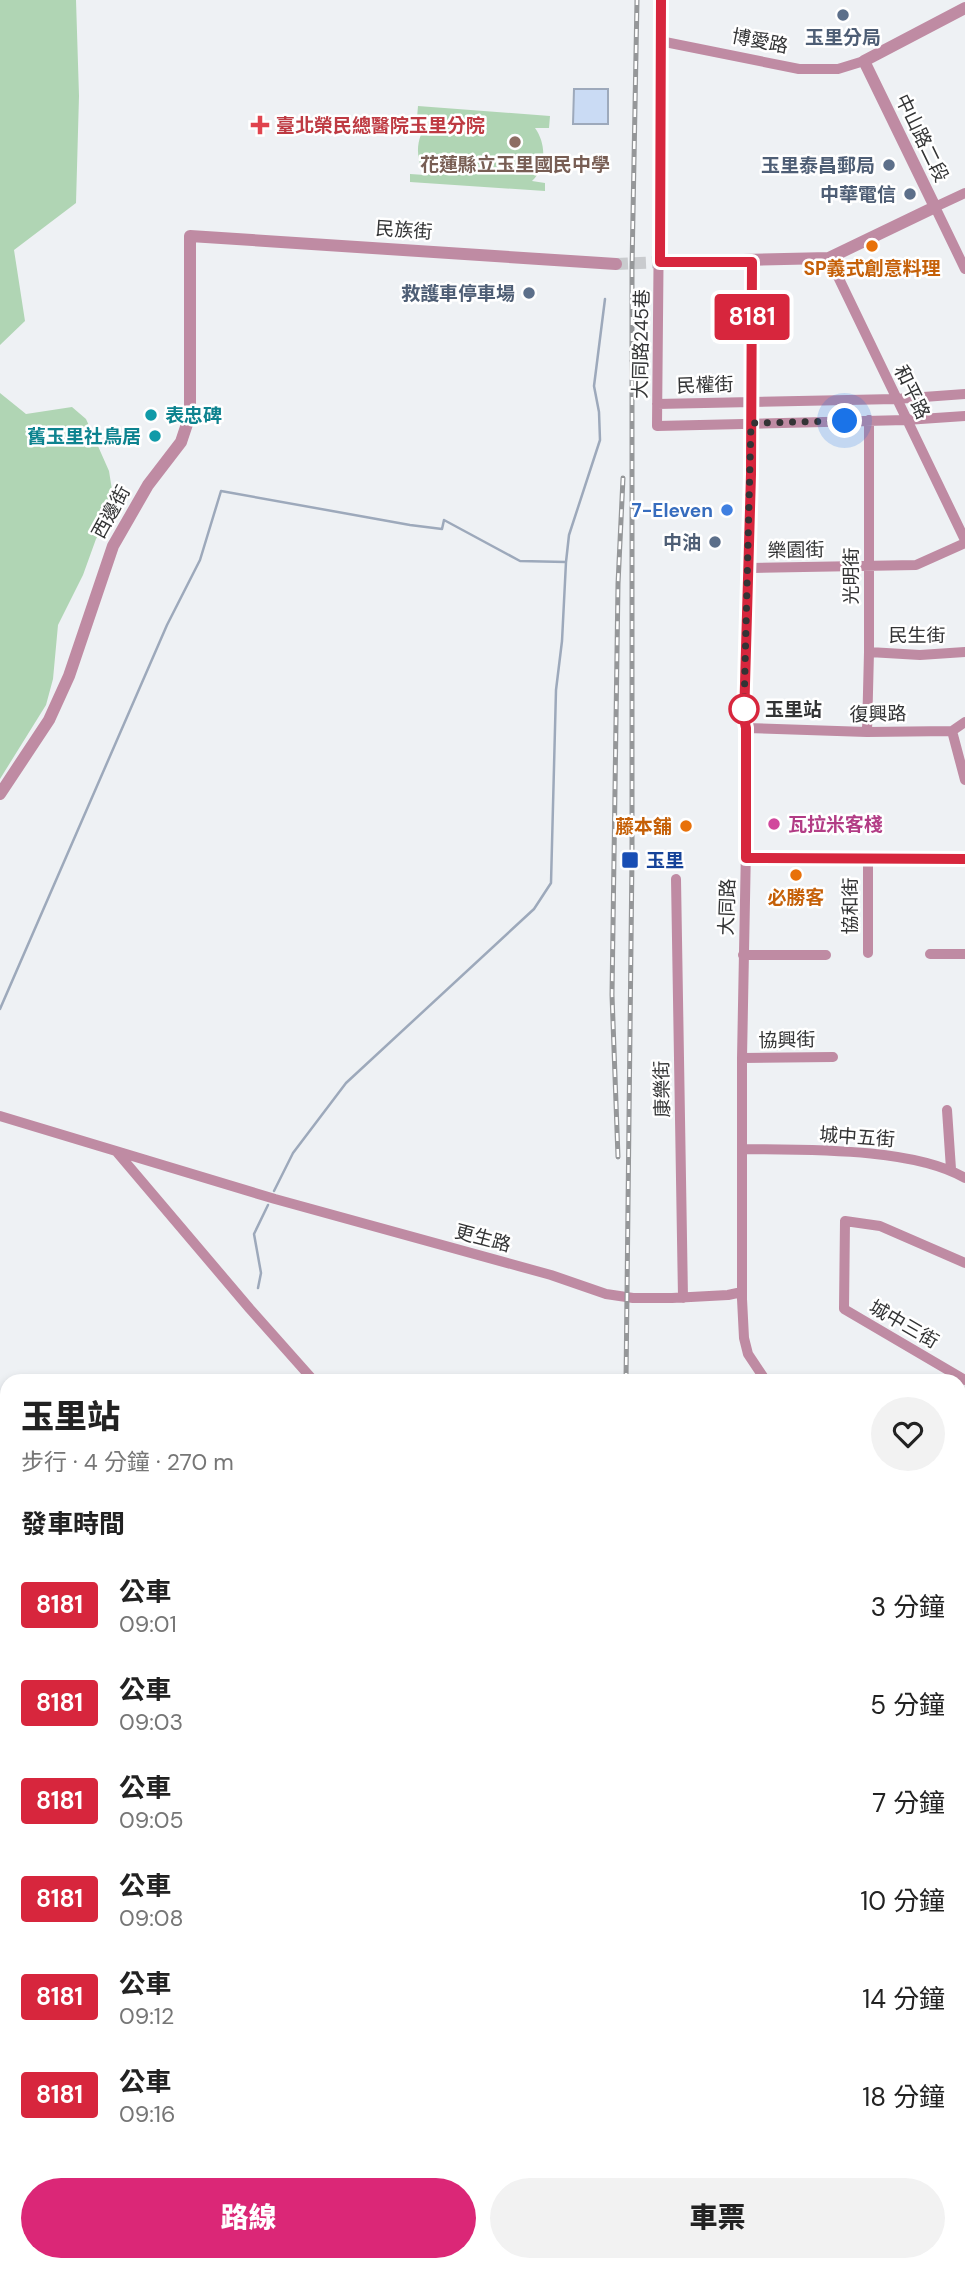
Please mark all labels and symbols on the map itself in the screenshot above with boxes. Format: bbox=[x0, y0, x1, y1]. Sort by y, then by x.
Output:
marker: 玉里分局 bbox=[835, 7, 851, 23]
street label: 博愛路 bbox=[730, 23, 790, 59]
place label: 玉里分局 bbox=[805, 25, 881, 50]
street label: 中山路二段 bbox=[890, 90, 954, 186]
place label: 臺北榮民總醫院玉里分院 bbox=[276, 113, 485, 138]
marker: 臺北榮民總醫院玉里分院 bbox=[250, 115, 270, 135]
marker: 花蓮縣立玉里國民中學 bbox=[507, 134, 523, 150]
place label: 花蓮縣立玉里國民中學 bbox=[420, 152, 610, 177]
place label: 玉里泰昌郵局 bbox=[761, 153, 875, 178]
marker: 玉里泰昌郵局 bbox=[881, 157, 897, 173]
place label: 中華電信 bbox=[820, 182, 896, 207]
marker: 中華電信 bbox=[902, 186, 918, 202]
street label: 民族街 bbox=[375, 216, 433, 244]
marker: SP義式創意料理 bbox=[864, 238, 880, 254]
place label: SP義式創意料理 bbox=[803, 256, 941, 281]
place label: 救護車停車場 bbox=[401, 281, 515, 306]
marker: 救護車停車場 bbox=[521, 285, 537, 301]
street label: 大同路245巷 bbox=[628, 289, 654, 399]
line badge: 8181 bbox=[703, 294, 801, 340]
street label: 和平路 bbox=[888, 361, 936, 423]
street label: 民權街 bbox=[676, 372, 734, 398]
place label: 表忠碑 bbox=[165, 403, 222, 428]
your location bbox=[827, 403, 862, 438]
marker: 表忠碑 bbox=[143, 407, 159, 423]
place label: 舊玉里社鳥居 bbox=[27, 424, 141, 449]
marker: 舊玉里社鳥居 bbox=[147, 428, 163, 444]
street label: 西邊街 bbox=[86, 481, 136, 543]
place label: 7-Eleven bbox=[631, 498, 713, 523]
marker: 7-Eleven bbox=[719, 502, 735, 518]
place label: 中油 bbox=[663, 530, 701, 555]
marker: 中油 bbox=[707, 534, 723, 550]
street label: 樂園街 bbox=[767, 537, 825, 563]
street label: 光明街 bbox=[839, 547, 864, 605]
street label: 民生街 bbox=[888, 623, 946, 648]
marker: 玉里站 bbox=[729, 694, 759, 724]
place label: 玉里站 bbox=[765, 697, 822, 722]
street label: 復興路 bbox=[849, 701, 907, 727]
place label: 瓦拉米客棧 bbox=[788, 812, 883, 837]
place label: 藤本舖 bbox=[615, 814, 672, 839]
marker: 瓦拉米客棧 bbox=[766, 816, 782, 832]
marker: 藤本舖 bbox=[678, 818, 694, 834]
place label: 玉里 bbox=[646, 848, 684, 873]
marker: 玉里 bbox=[620, 850, 640, 870]
marker: 必勝客 bbox=[788, 867, 804, 883]
street label: 協和街 bbox=[838, 877, 863, 935]
street label: 大同路 bbox=[714, 878, 740, 936]
place label: 必勝客 bbox=[767, 885, 825, 910]
street label: 協興街 bbox=[758, 1027, 816, 1053]
street label: 康樂街 bbox=[649, 1060, 675, 1118]
street label: 城中五街 bbox=[818, 1122, 896, 1152]
street label: 更生路 bbox=[452, 1219, 514, 1257]
street label: 城中三街 bbox=[865, 1294, 943, 1354]

